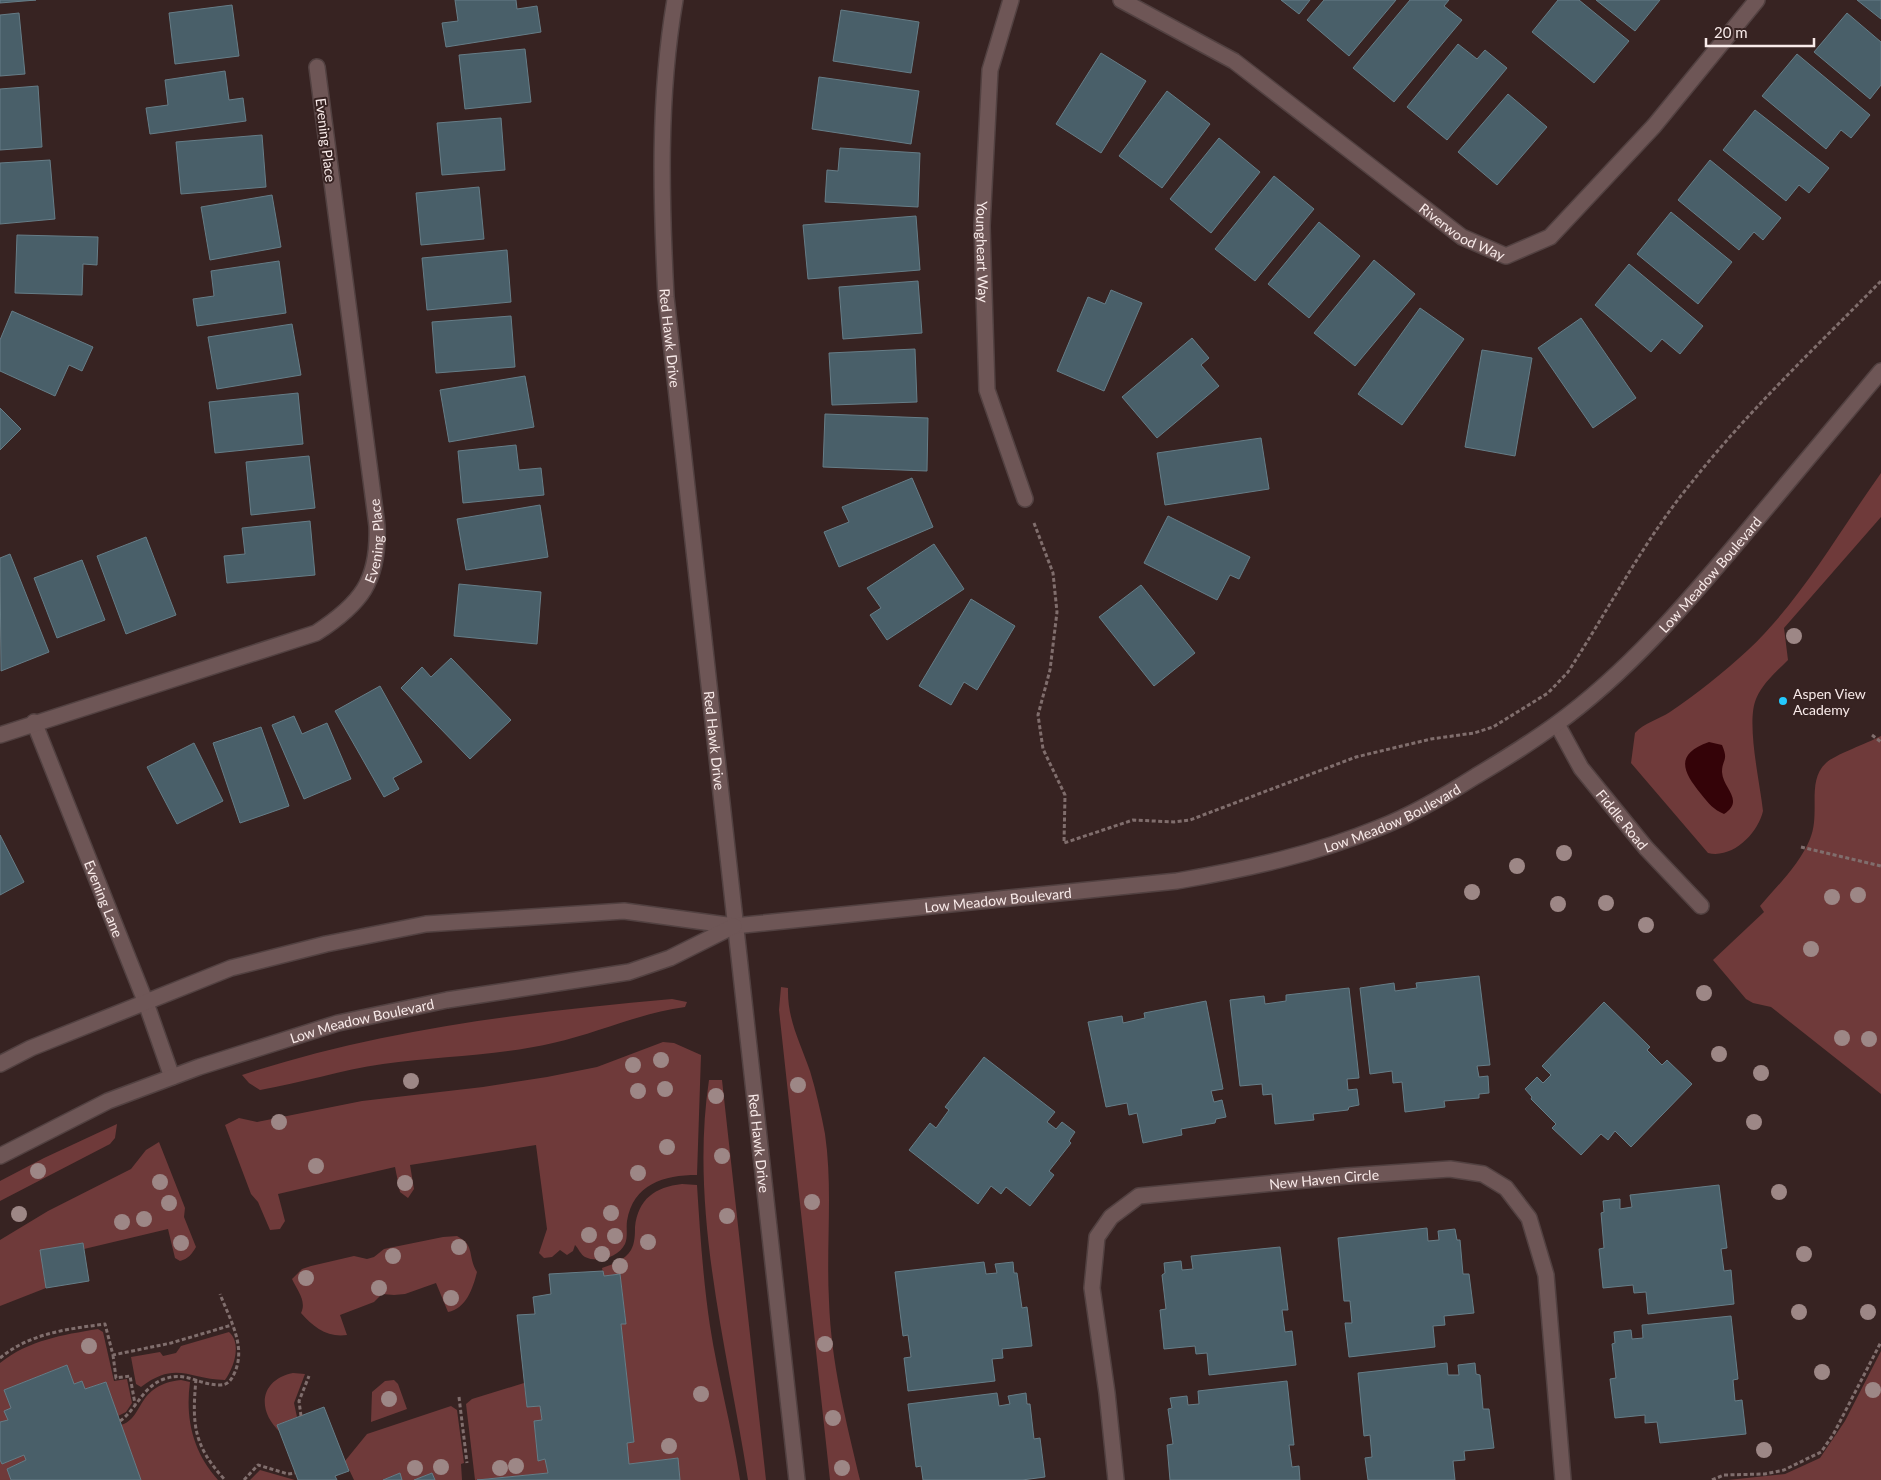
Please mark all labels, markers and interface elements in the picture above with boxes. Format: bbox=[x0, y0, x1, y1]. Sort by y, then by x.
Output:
scale bar bbox=[1706, 15, 1814, 47]
text: 20 m bbox=[1714, 23, 1748, 41]
street label: Evening Place bbox=[312, 97, 340, 183]
street label: Riverwood Way bbox=[1416, 199, 1509, 263]
street label: Youngheart Way bbox=[973, 201, 993, 303]
street label: Red Hawk Drive bbox=[657, 288, 684, 388]
street label: Evening Place bbox=[360, 498, 386, 586]
street label: Low Meadow Boulevard bbox=[1655, 513, 1764, 636]
place label: Aspen View Academy bbox=[1793, 685, 1866, 718]
street label: Red Hawk Drive bbox=[701, 690, 729, 791]
marker: Aspen View Academy bbox=[1777, 695, 1789, 707]
street label: Low Meadow Boulevard bbox=[1322, 779, 1463, 855]
street label: Fiddle Road bbox=[1593, 786, 1652, 853]
street label: Evening Lane bbox=[81, 858, 127, 939]
street label: Low Meadow Boulevard bbox=[923, 883, 1072, 915]
street label: Low Meadow Boulevard bbox=[288, 994, 436, 1046]
street label: Red Hawk Drive bbox=[746, 1093, 774, 1194]
street label: New Haven Circle bbox=[1268, 1165, 1379, 1192]

